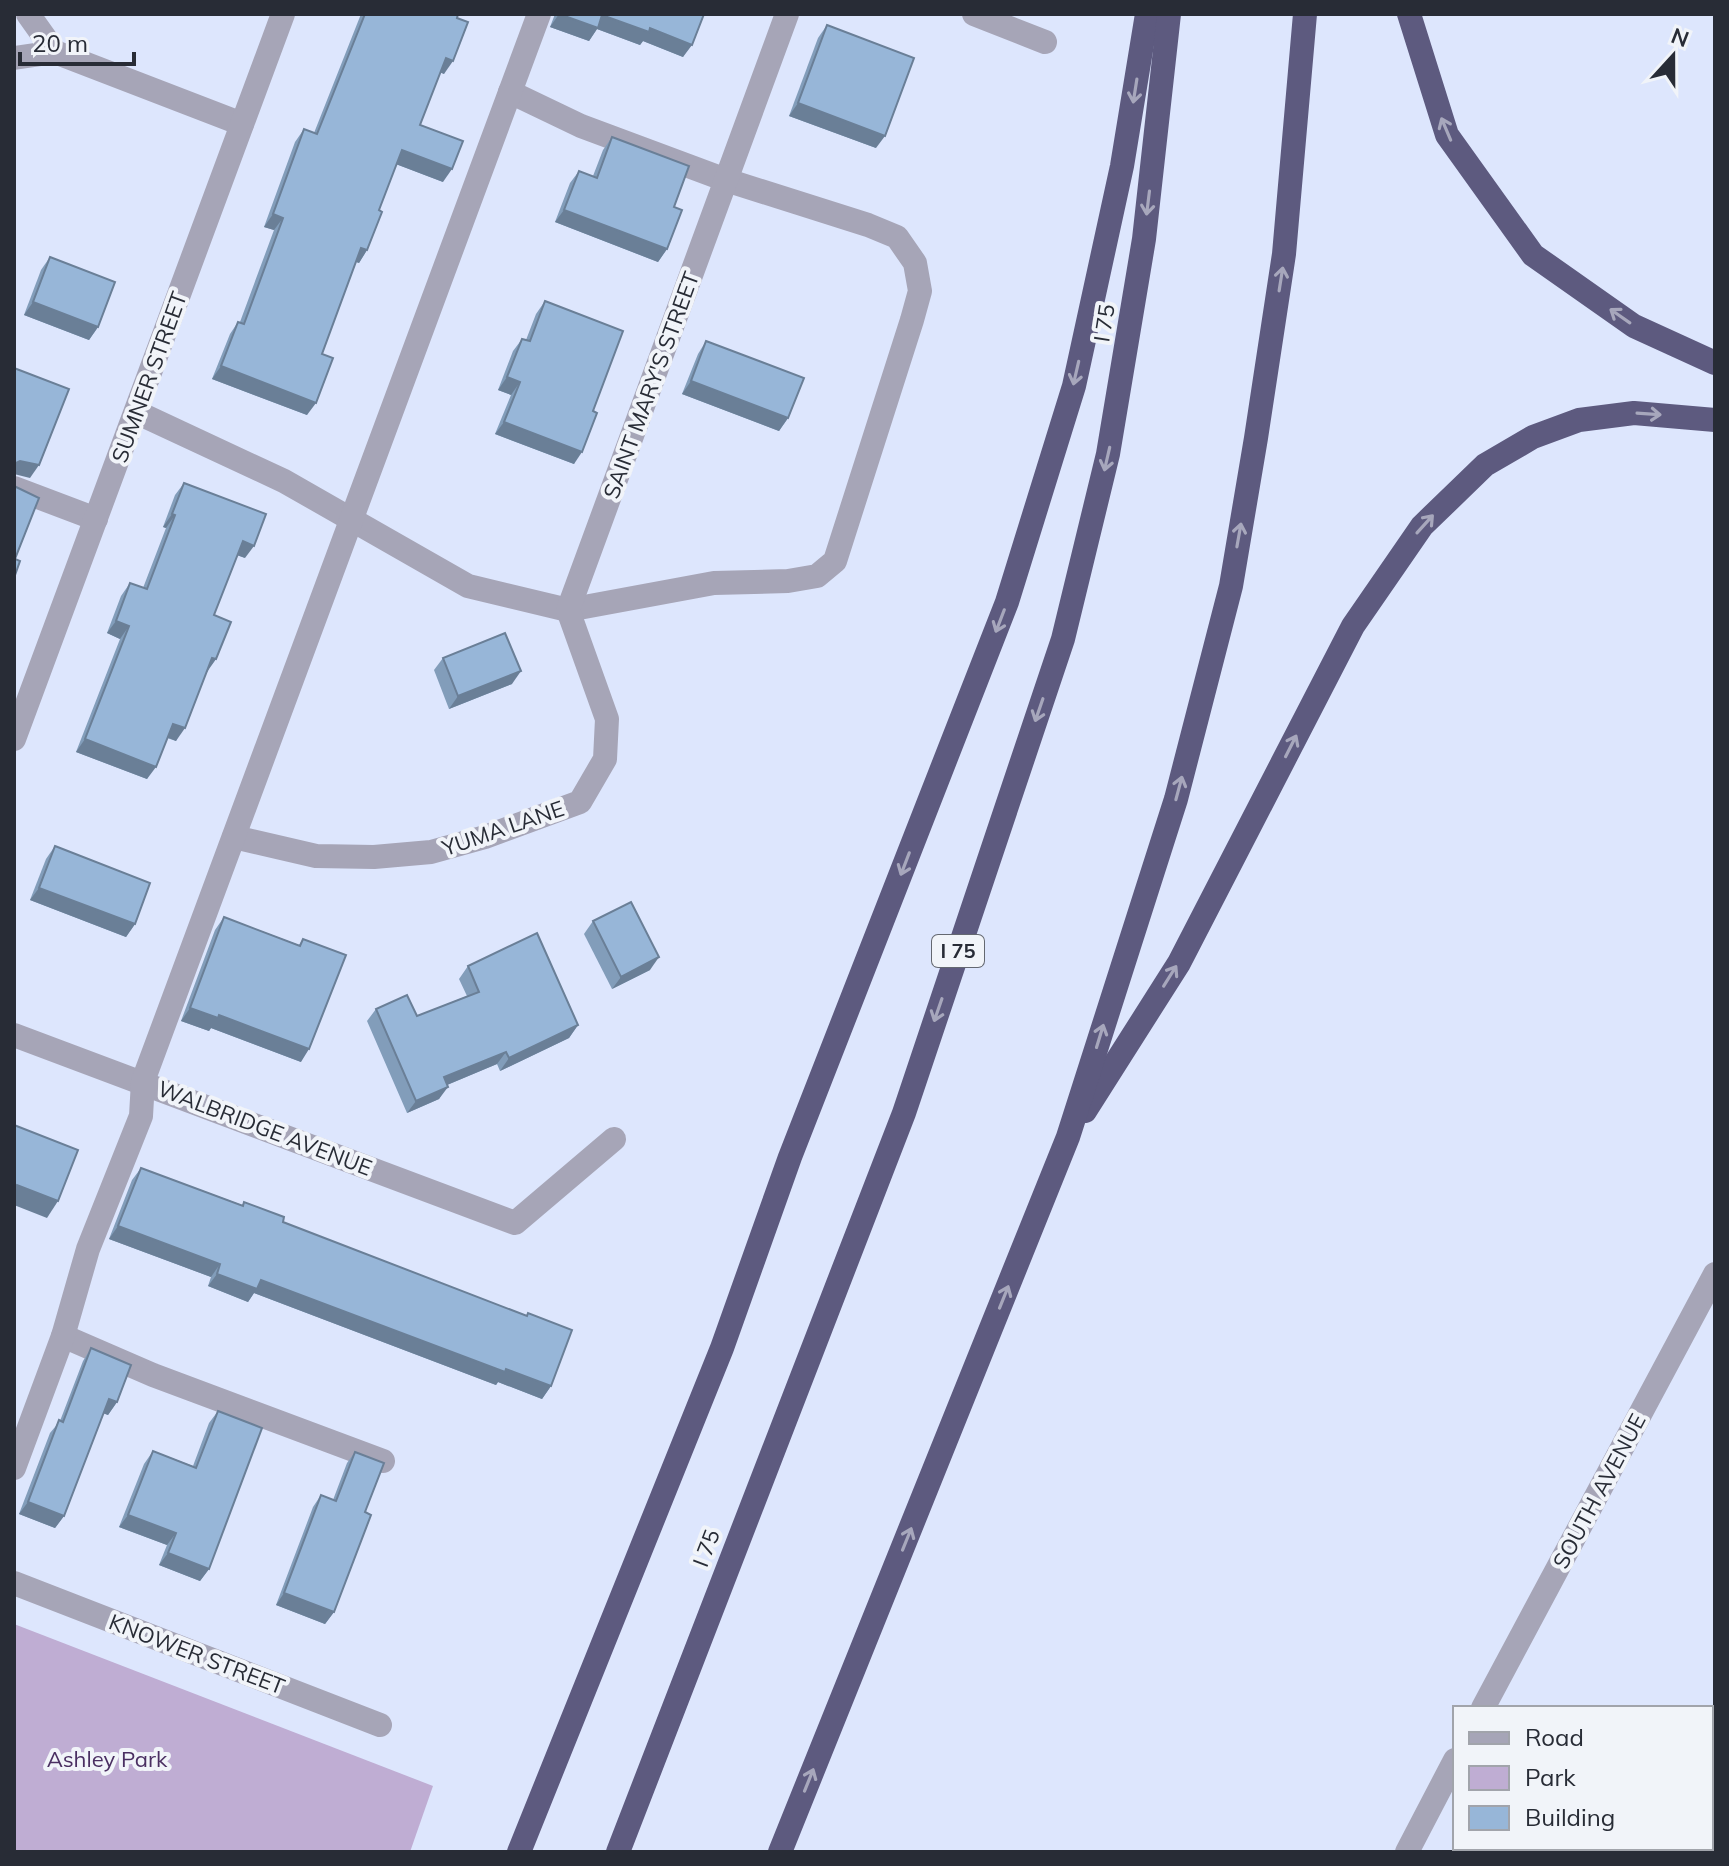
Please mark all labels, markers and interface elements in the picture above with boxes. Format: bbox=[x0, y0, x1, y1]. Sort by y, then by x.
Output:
scale bar bbox=[20, 16, 134, 66]
north arrow bbox=[1633, 16, 1713, 96]
text: N bbox=[1667, 21, 1693, 53]
text: 20 m bbox=[32, 28, 88, 58]
one-way arrow bbox=[1126, 78, 1141, 103]
one-way arrow bbox=[1438, 117, 1452, 142]
one-way arrow bbox=[1140, 190, 1155, 215]
one-way arrow bbox=[1274, 266, 1289, 292]
street label: SAINT MARY'S STREET bbox=[597, 268, 705, 502]
street label: SUMNER STREET bbox=[105, 288, 193, 466]
street label: I 75 bbox=[1087, 302, 1121, 344]
one-way arrow bbox=[1610, 308, 1632, 324]
one-way arrow bbox=[1068, 360, 1083, 385]
one-way arrow bbox=[1635, 407, 1662, 422]
one-way arrow bbox=[1099, 446, 1114, 472]
one-way arrow bbox=[1415, 515, 1433, 535]
one-way arrow bbox=[1233, 523, 1248, 548]
one-way arrow bbox=[992, 608, 1006, 633]
one-way arrow bbox=[1030, 697, 1045, 722]
one-way arrow bbox=[1283, 735, 1299, 759]
one-way arrow bbox=[1172, 775, 1187, 801]
street label: YUMA LANE bbox=[437, 794, 568, 862]
one-way arrow bbox=[897, 851, 912, 876]
road number: I 75 bbox=[932, 935, 984, 967]
one-way arrow bbox=[1162, 966, 1179, 988]
one-way arrow bbox=[930, 997, 945, 1022]
one-way arrow bbox=[1093, 1023, 1108, 1048]
street label: WALBRIDGE AVENUE bbox=[154, 1074, 376, 1182]
one-way arrow bbox=[998, 1285, 1012, 1310]
street label: SOUTH AVENUE bbox=[1546, 1409, 1652, 1573]
street label: I 75 bbox=[686, 1525, 726, 1571]
one-way arrow bbox=[900, 1527, 915, 1551]
street label: KNOWER STREET bbox=[105, 1608, 289, 1700]
legend bbox=[1453, 1706, 1713, 1850]
text: Road bbox=[1525, 1722, 1584, 1752]
park label: Ashley Park bbox=[47, 1745, 168, 1773]
text: Park bbox=[1525, 1762, 1576, 1792]
one-way arrow bbox=[803, 1768, 818, 1793]
text: Building bbox=[1525, 1802, 1615, 1832]

